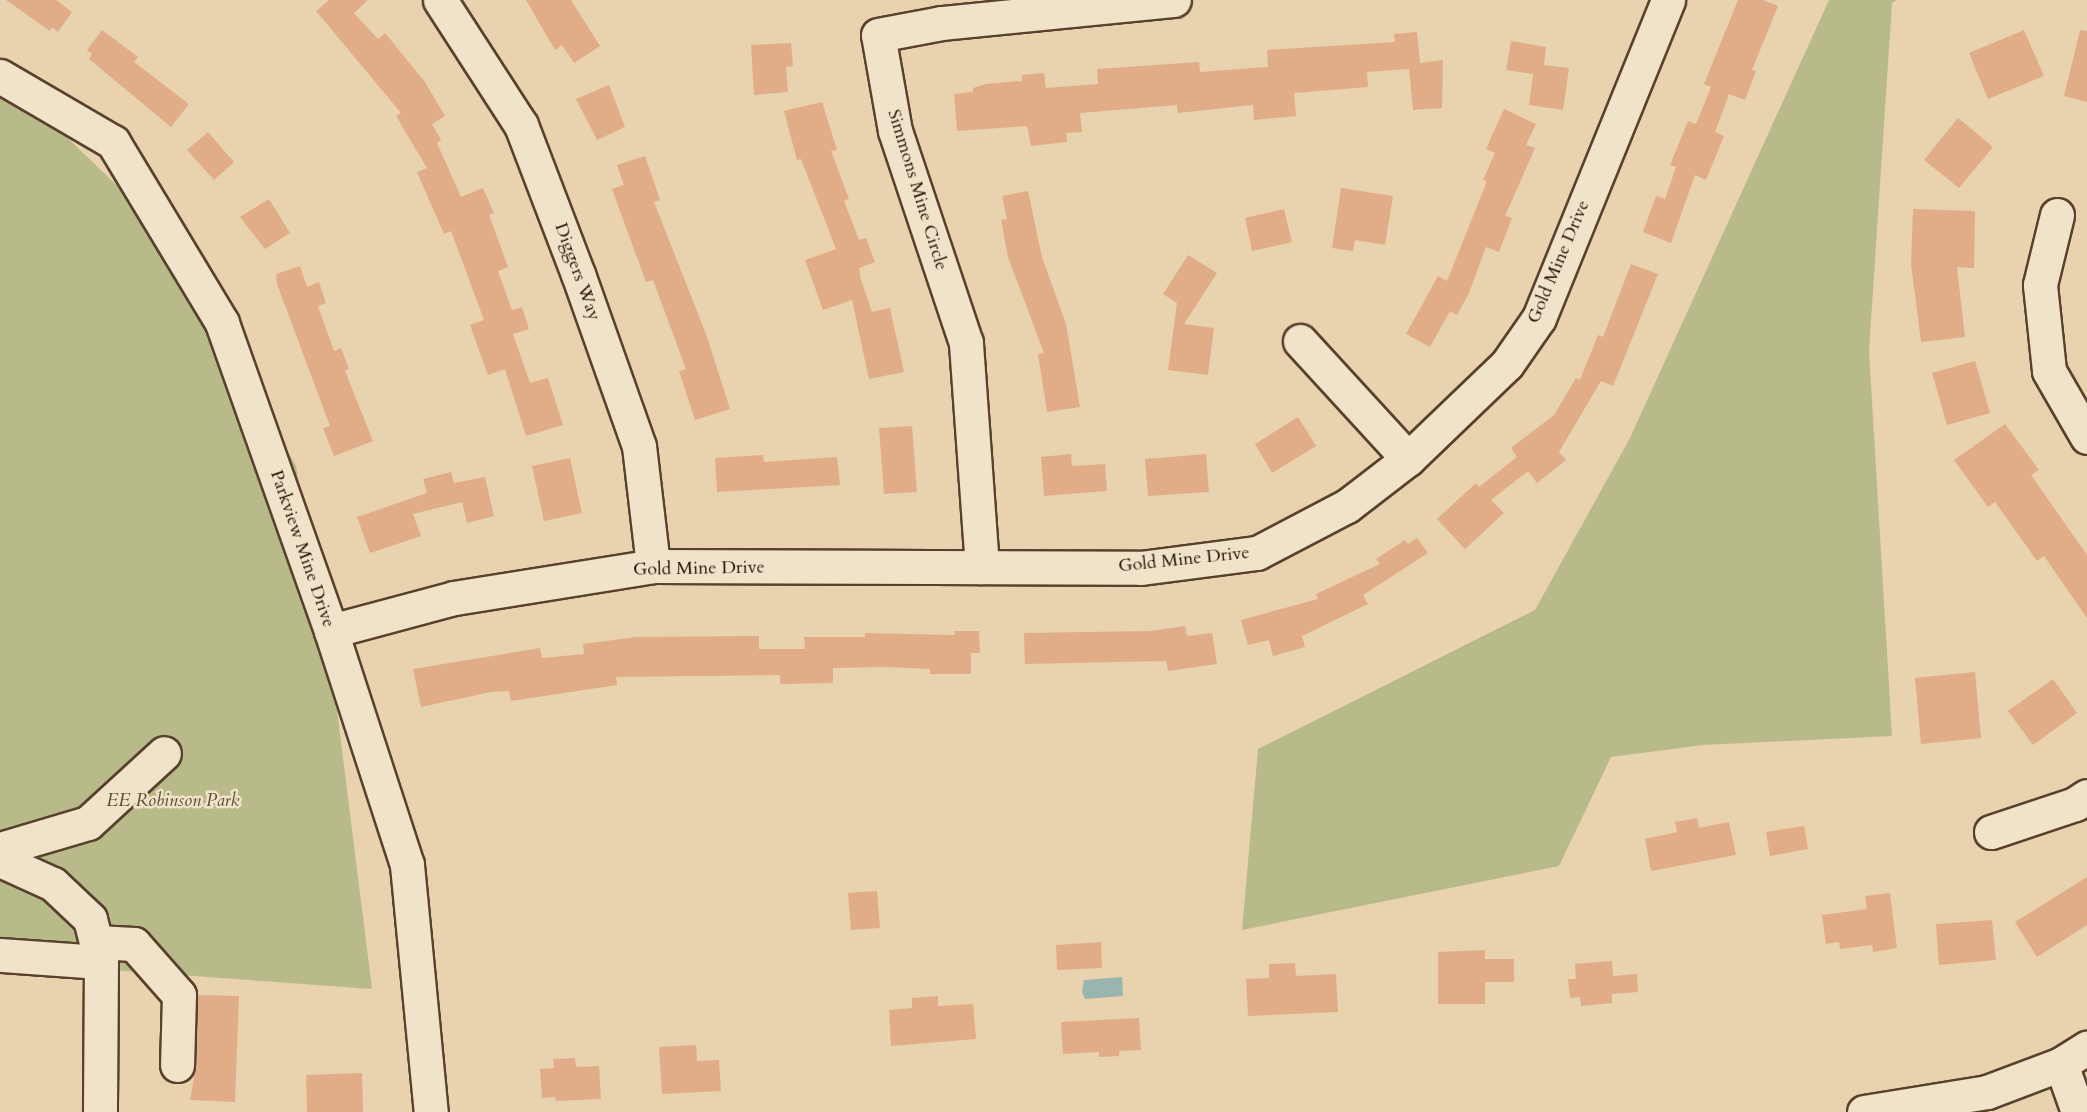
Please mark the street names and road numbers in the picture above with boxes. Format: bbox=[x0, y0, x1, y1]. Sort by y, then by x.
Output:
street label: Simmons Mine Circle bbox=[882, 107, 952, 273]
street label: Gold Mine Drive bbox=[1523, 197, 1595, 327]
street label: Diggers Way bbox=[549, 220, 605, 324]
street label: Parkview Mine Drive bbox=[265, 467, 339, 631]
street label: Gold Mine Drive bbox=[1117, 542, 1251, 578]
street label: Gold Mine Drive bbox=[633, 557, 765, 581]

